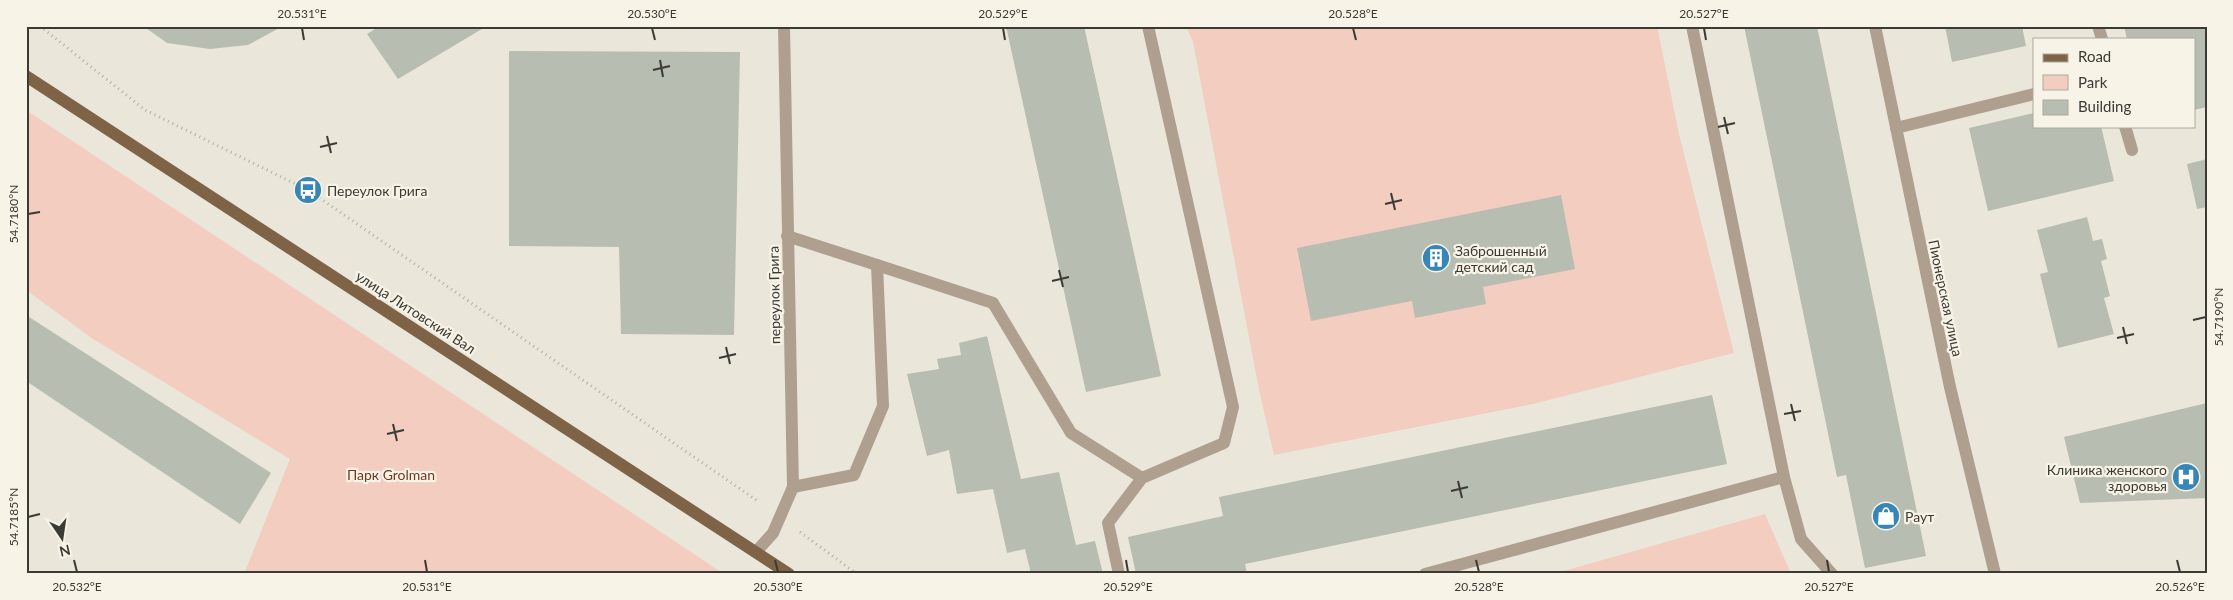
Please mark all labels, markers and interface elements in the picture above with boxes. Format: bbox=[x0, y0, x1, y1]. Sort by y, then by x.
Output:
text: 20.531°E bbox=[277, 6, 327, 21]
text: 20.530°E bbox=[627, 6, 677, 21]
text: 20.529°E bbox=[978, 6, 1028, 21]
text: 20.528°E bbox=[1328, 6, 1378, 21]
text: 20.527°E bbox=[1679, 6, 1729, 21]
legend bbox=[2033, 38, 2196, 128]
text: Road bbox=[2078, 47, 2111, 65]
text: Park bbox=[2078, 73, 2108, 91]
text: Building bbox=[2078, 97, 2131, 115]
bus stop icon: Переулок Грига bbox=[293, 175, 323, 205]
place label: Переулок Грига bbox=[327, 182, 428, 199]
text: 54.7180°N bbox=[6, 185, 21, 243]
street label: Пионерская улица bbox=[1925, 238, 1967, 358]
place label: Заброшенный детский сад bbox=[1455, 242, 1547, 275]
building icon: Заброшенный детский сад bbox=[1421, 243, 1451, 273]
street label: переулок Грига bbox=[765, 246, 783, 344]
street label: улица Литовский Вал bbox=[353, 267, 479, 357]
text: 54.7190°N bbox=[2211, 288, 2226, 346]
place label: Клиника женского здоровья bbox=[2047, 461, 2167, 494]
hospital icon: Клиника женского здоровья bbox=[2171, 462, 2201, 492]
park label: Парк Grolman bbox=[347, 466, 435, 483]
text: 54.7185°N bbox=[6, 488, 21, 546]
shop icon: Раут bbox=[1871, 501, 1901, 531]
place label: Раут bbox=[1905, 508, 1934, 525]
north arrow bbox=[38, 512, 88, 562]
text: N bbox=[58, 542, 72, 561]
text: 20.532°E bbox=[52, 579, 102, 594]
text: 20.531°E bbox=[402, 579, 452, 594]
text: 20.530°E bbox=[753, 579, 803, 594]
text: 20.529°E bbox=[1103, 579, 1153, 594]
text: 20.528°E bbox=[1454, 579, 1504, 594]
text: 20.527°E bbox=[1804, 579, 1854, 594]
text: 20.526°E bbox=[2155, 579, 2205, 594]

